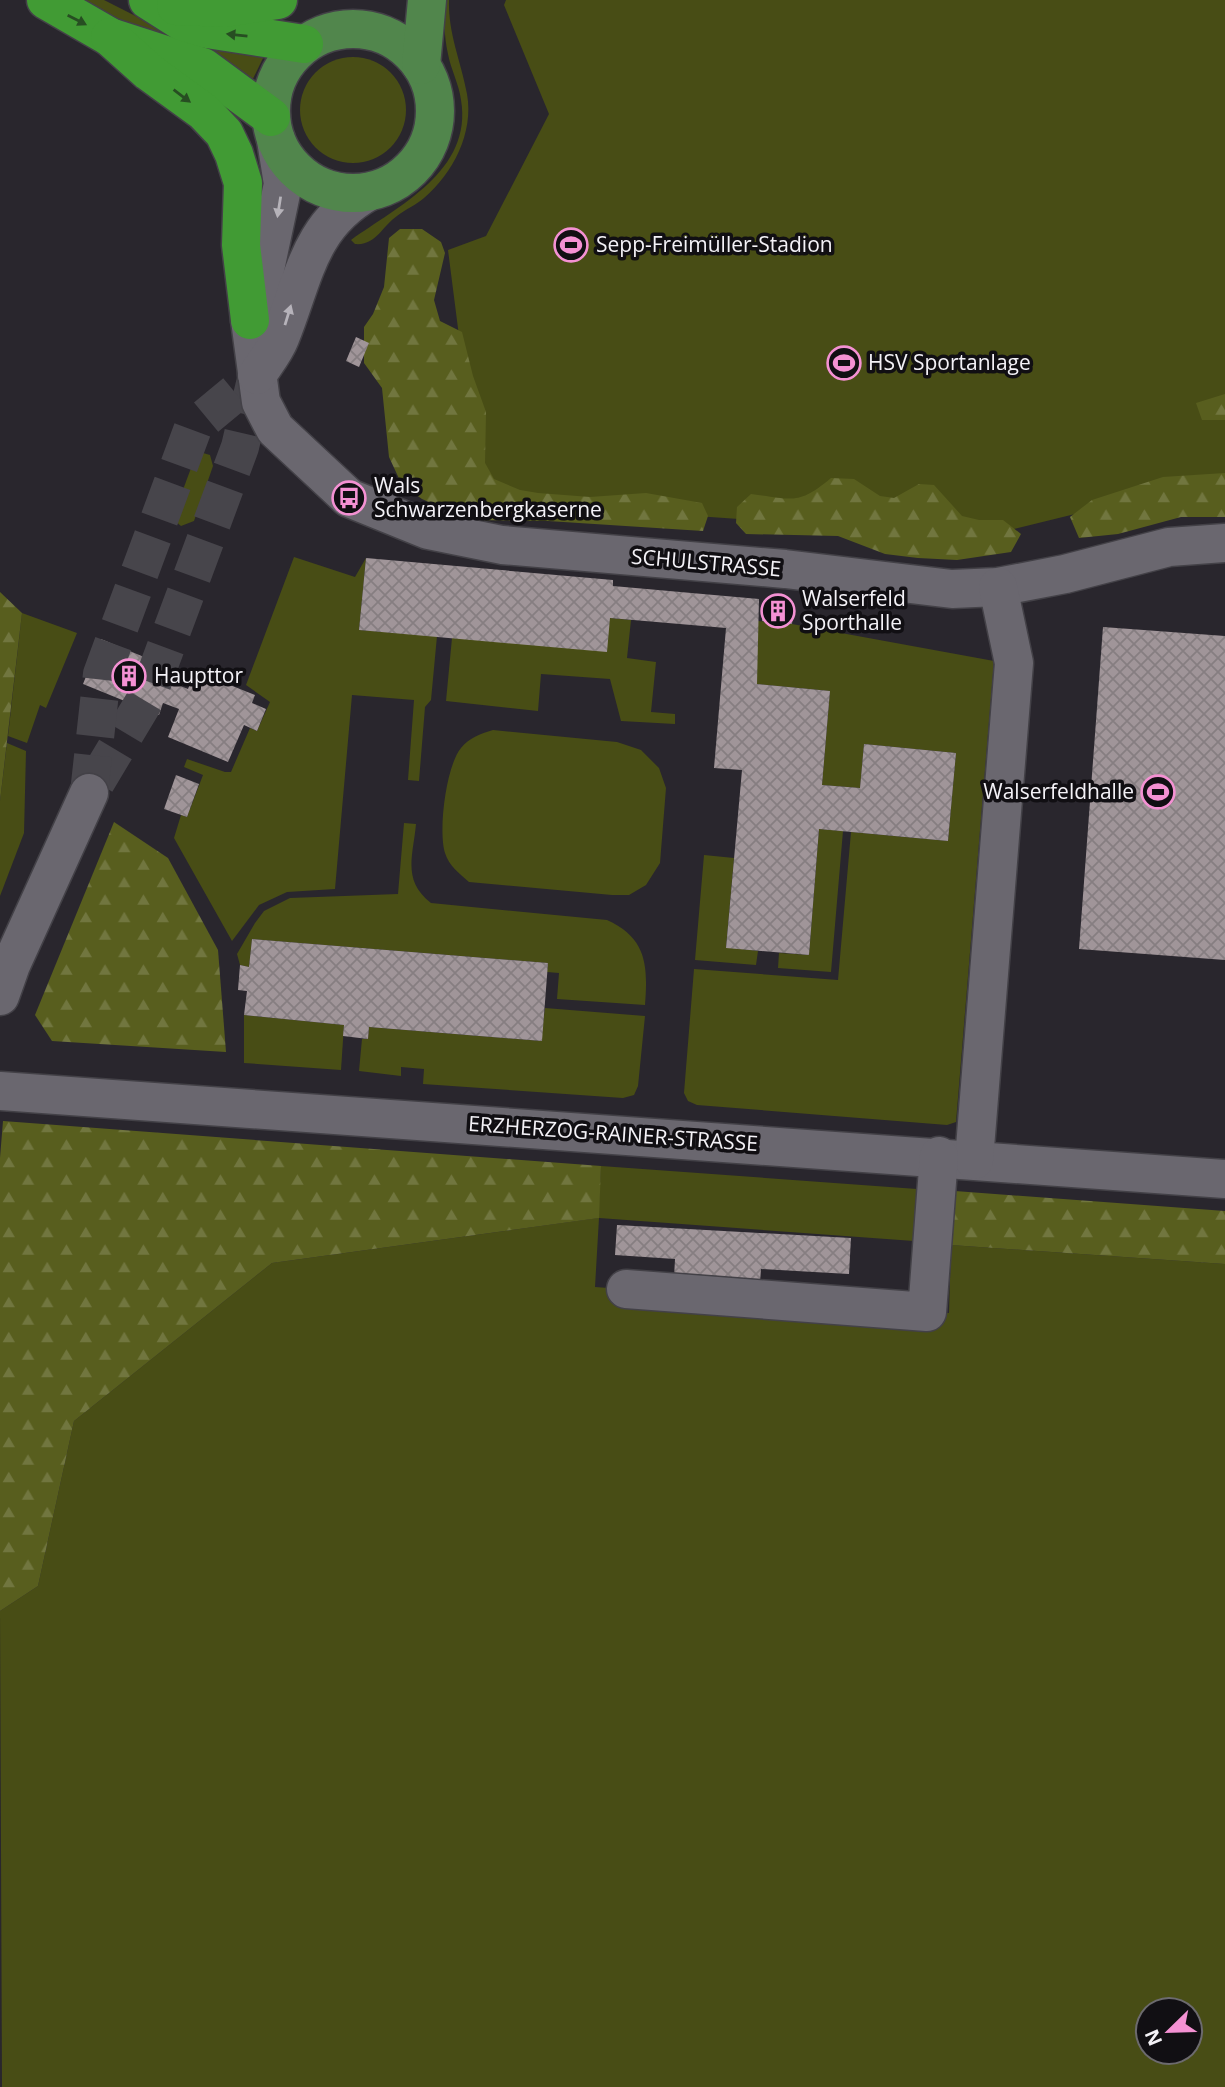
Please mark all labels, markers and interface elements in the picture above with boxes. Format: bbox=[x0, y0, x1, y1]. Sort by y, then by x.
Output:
one-way arrow bbox=[67, 14, 87, 26]
one-way arrow bbox=[226, 29, 248, 40]
one-way arrow bbox=[173, 88, 191, 103]
one-way arrow bbox=[273, 196, 284, 218]
sports icon: Sepp-Freimüller-Stadion bbox=[552, 226, 590, 264]
place label: Sepp-Freimüller-Stadion bbox=[596, 230, 833, 258]
one-way arrow bbox=[283, 304, 293, 325]
sports icon: HSV Sportanlage bbox=[825, 344, 863, 382]
place label: HSV Sportanlage bbox=[868, 348, 1031, 376]
place label: Wals Schwarzenbergkaserne bbox=[374, 471, 602, 523]
bus stop icon: Wals Schwarzenbergkaserne bbox=[330, 479, 368, 517]
street label: SCHULSTRASSE bbox=[630, 541, 782, 583]
place label: Walserfeld Sporthalle bbox=[802, 584, 906, 636]
building icon: Walserfeld Sporthalle bbox=[759, 592, 797, 630]
building icon: Haupttor bbox=[110, 657, 148, 695]
place label: Haupttor bbox=[154, 661, 243, 689]
sports icon: Walserfeldhalle bbox=[1139, 773, 1177, 811]
place label: Walserfeldhalle bbox=[983, 777, 1134, 805]
street label: ERZHERZOG-RAINER-STRASSE bbox=[467, 1109, 759, 1157]
north arrow bbox=[1134, 1996, 1204, 2066]
text: N bbox=[1138, 2025, 1168, 2050]

